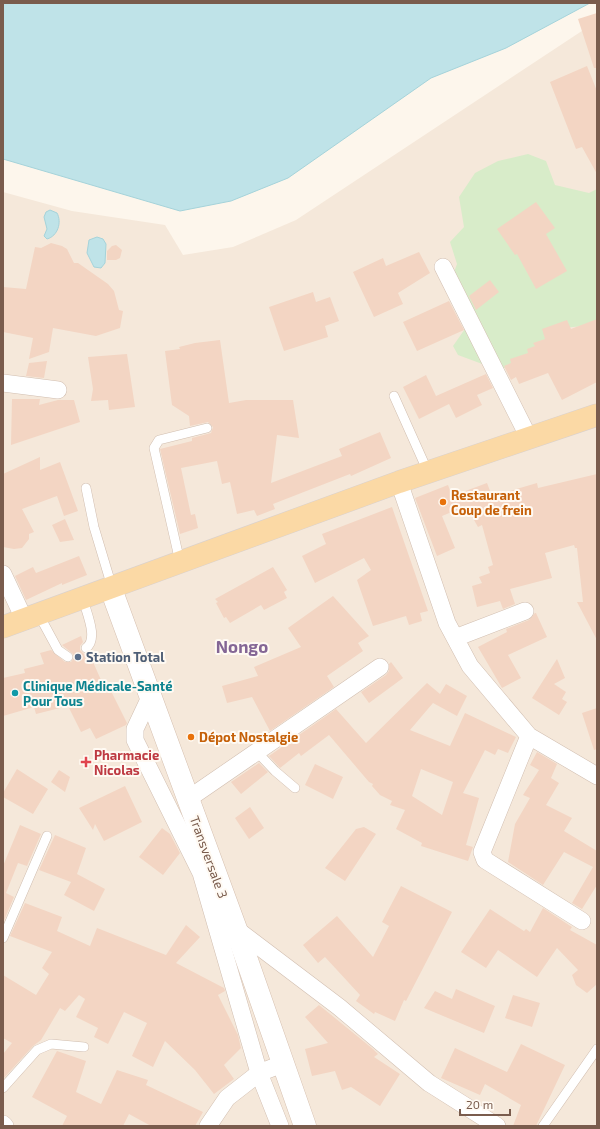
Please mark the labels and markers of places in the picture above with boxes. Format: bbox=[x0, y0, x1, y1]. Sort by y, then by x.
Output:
place label: Restaurant Coup de frein bbox=[451, 487, 532, 518]
marker: Restaurant Coup de frein bbox=[438, 497, 448, 507]
place label: Station Total bbox=[86, 649, 165, 665]
marker: Station Total bbox=[73, 652, 83, 662]
place label: Clinique Médicale-Santé Pour Tous bbox=[23, 678, 172, 709]
marker: Clinique Médicale-Santé Pour Tous bbox=[10, 688, 20, 698]
place label: Dépot Nostalgie bbox=[199, 729, 298, 745]
marker: Dépot Nostalgie bbox=[186, 732, 196, 742]
place label: Pharmacie Nicolas bbox=[94, 747, 159, 778]
marker: Pharmacie Nicolas bbox=[81, 757, 91, 767]

